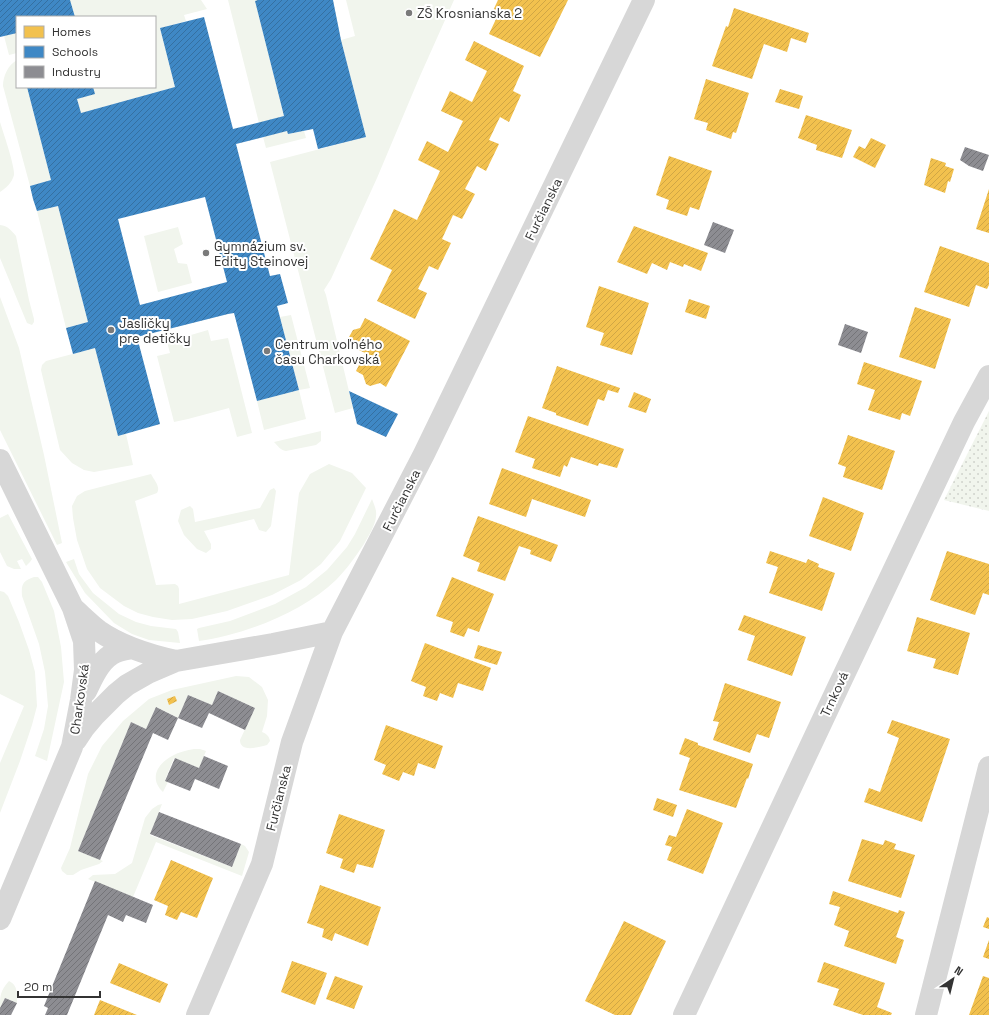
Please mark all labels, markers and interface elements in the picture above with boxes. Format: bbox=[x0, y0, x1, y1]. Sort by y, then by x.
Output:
place label: ZŠ Krosnianska 2 bbox=[417, 5, 522, 22]
marker: ZŠ Krosnianska 2 bbox=[404, 8, 414, 18]
legend bbox=[16, 16, 156, 88]
text: Homes bbox=[52, 24, 91, 40]
text: Schools bbox=[52, 44, 98, 60]
text: Industry bbox=[52, 64, 101, 80]
street label: Furčianska bbox=[521, 175, 566, 243]
place label: Gymnázium sv. Edity Steinovej bbox=[214, 238, 308, 270]
marker: Gymnázium sv. Edity Steinovej bbox=[201, 248, 211, 258]
place label: Jasličky pre detičky bbox=[119, 315, 191, 347]
marker: Jasličky pre detičky bbox=[106, 325, 116, 335]
place label: Centrum voľného času Charkovská bbox=[275, 336, 383, 368]
marker: Centrum voľného času Charkovská bbox=[262, 346, 272, 356]
street label: Furčianska bbox=[379, 466, 425, 534]
street label: Charkovská bbox=[66, 662, 93, 735]
street label: Trnková bbox=[817, 668, 853, 720]
street label: Furčianska bbox=[262, 763, 295, 833]
north arrow bbox=[933, 959, 973, 999]
text: N bbox=[952, 963, 966, 979]
scale bar bbox=[18, 973, 100, 999]
text: 20 m bbox=[24, 979, 52, 995]

